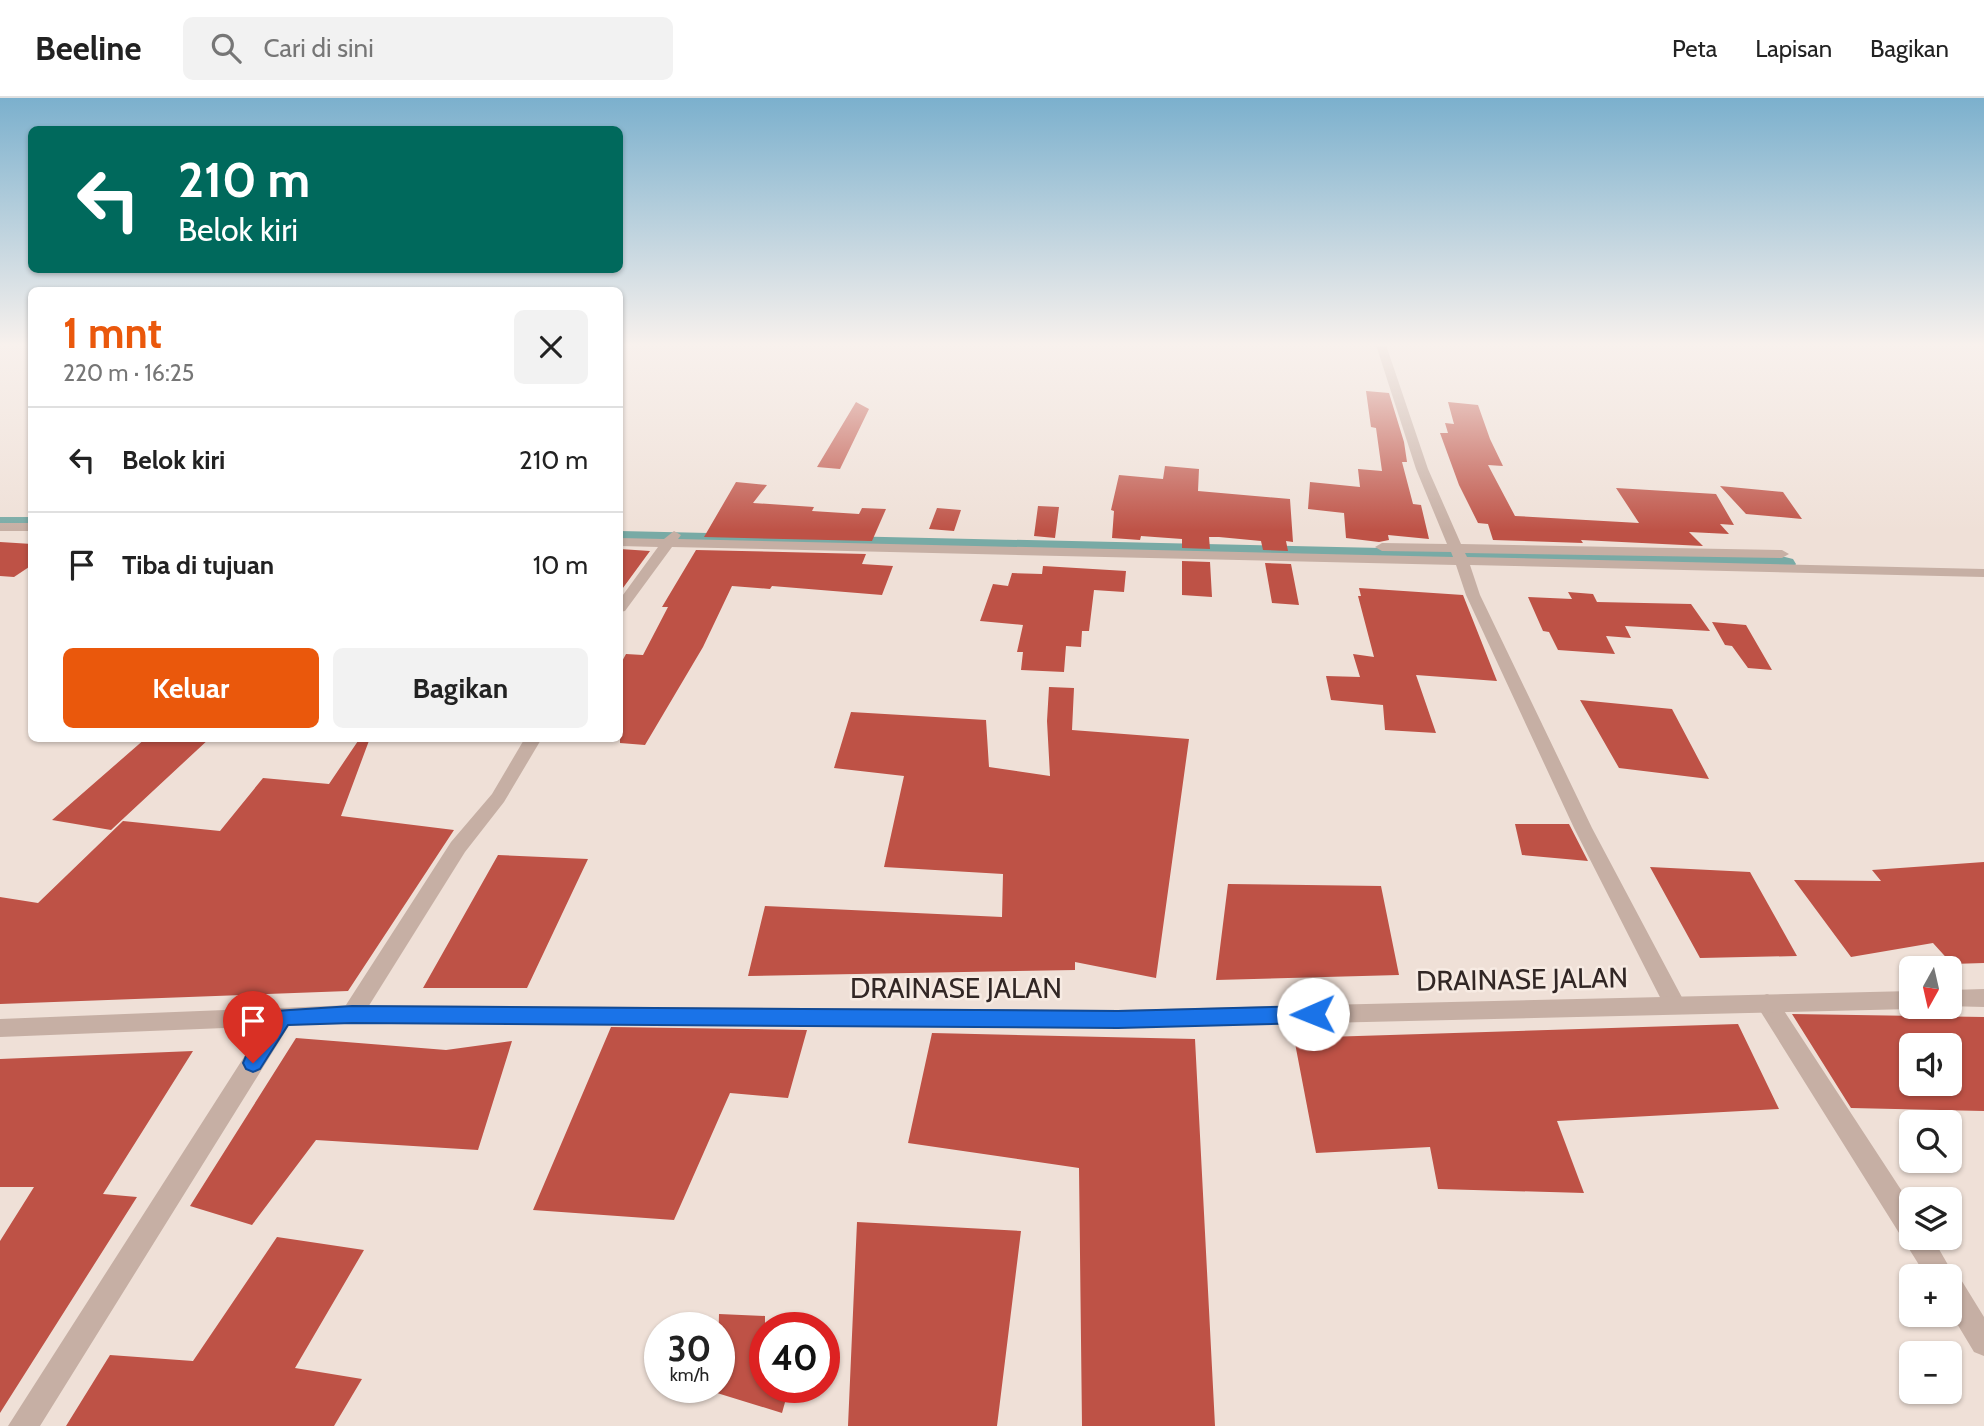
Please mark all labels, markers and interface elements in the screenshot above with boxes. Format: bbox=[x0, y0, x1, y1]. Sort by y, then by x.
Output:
search box bbox=[183, 17, 673, 80]
text: Beeline bbox=[35, 28, 141, 68]
icon: search bbox=[207, 29, 245, 67]
text: Cari di sini bbox=[263, 32, 374, 64]
text: Peta bbox=[1672, 34, 1717, 63]
text: Lapisan bbox=[1755, 34, 1832, 63]
text: Bagikan bbox=[1870, 34, 1949, 63]
text: 210 m bbox=[178, 150, 310, 209]
icon: left bbox=[63, 154, 154, 245]
text: Belok kiri bbox=[178, 210, 298, 249]
text: 1 mnt bbox=[63, 307, 162, 359]
button: close bbox=[514, 310, 588, 384]
text: 220 m · 16:25 bbox=[63, 359, 194, 387]
icon: left bbox=[63, 441, 101, 479]
text: Belok kiri bbox=[122, 444, 225, 476]
text: 210 m bbox=[519, 444, 588, 476]
icon: arrive bbox=[63, 546, 101, 584]
text: Tiba di tujuan bbox=[122, 549, 274, 581]
text: 10 m bbox=[533, 549, 588, 581]
button: Keluar bbox=[63, 648, 319, 728]
button: Bagikan bbox=[333, 648, 588, 728]
north arrow bbox=[1899, 956, 1962, 1018]
map controls bbox=[1899, 956, 1962, 1404]
street label: DRAINASE JALAN bbox=[1416, 960, 1628, 998]
street label: DRAINASE JALAN bbox=[850, 971, 1062, 1005]
position arrow bbox=[1276, 977, 1350, 1051]
pin bbox=[223, 991, 283, 1063]
icon: arrive bbox=[234, 1002, 272, 1040]
button: sound bbox=[1899, 1033, 1962, 1096]
button: search bbox=[1899, 1110, 1962, 1173]
button: layers bbox=[1899, 1187, 1962, 1250]
button: + bbox=[1899, 1264, 1962, 1327]
speed limit sign: 40 bbox=[749, 1312, 840, 1403]
text: 30 bbox=[668, 1327, 711, 1370]
button: − bbox=[1899, 1341, 1962, 1404]
text: km/h bbox=[670, 1364, 709, 1386]

